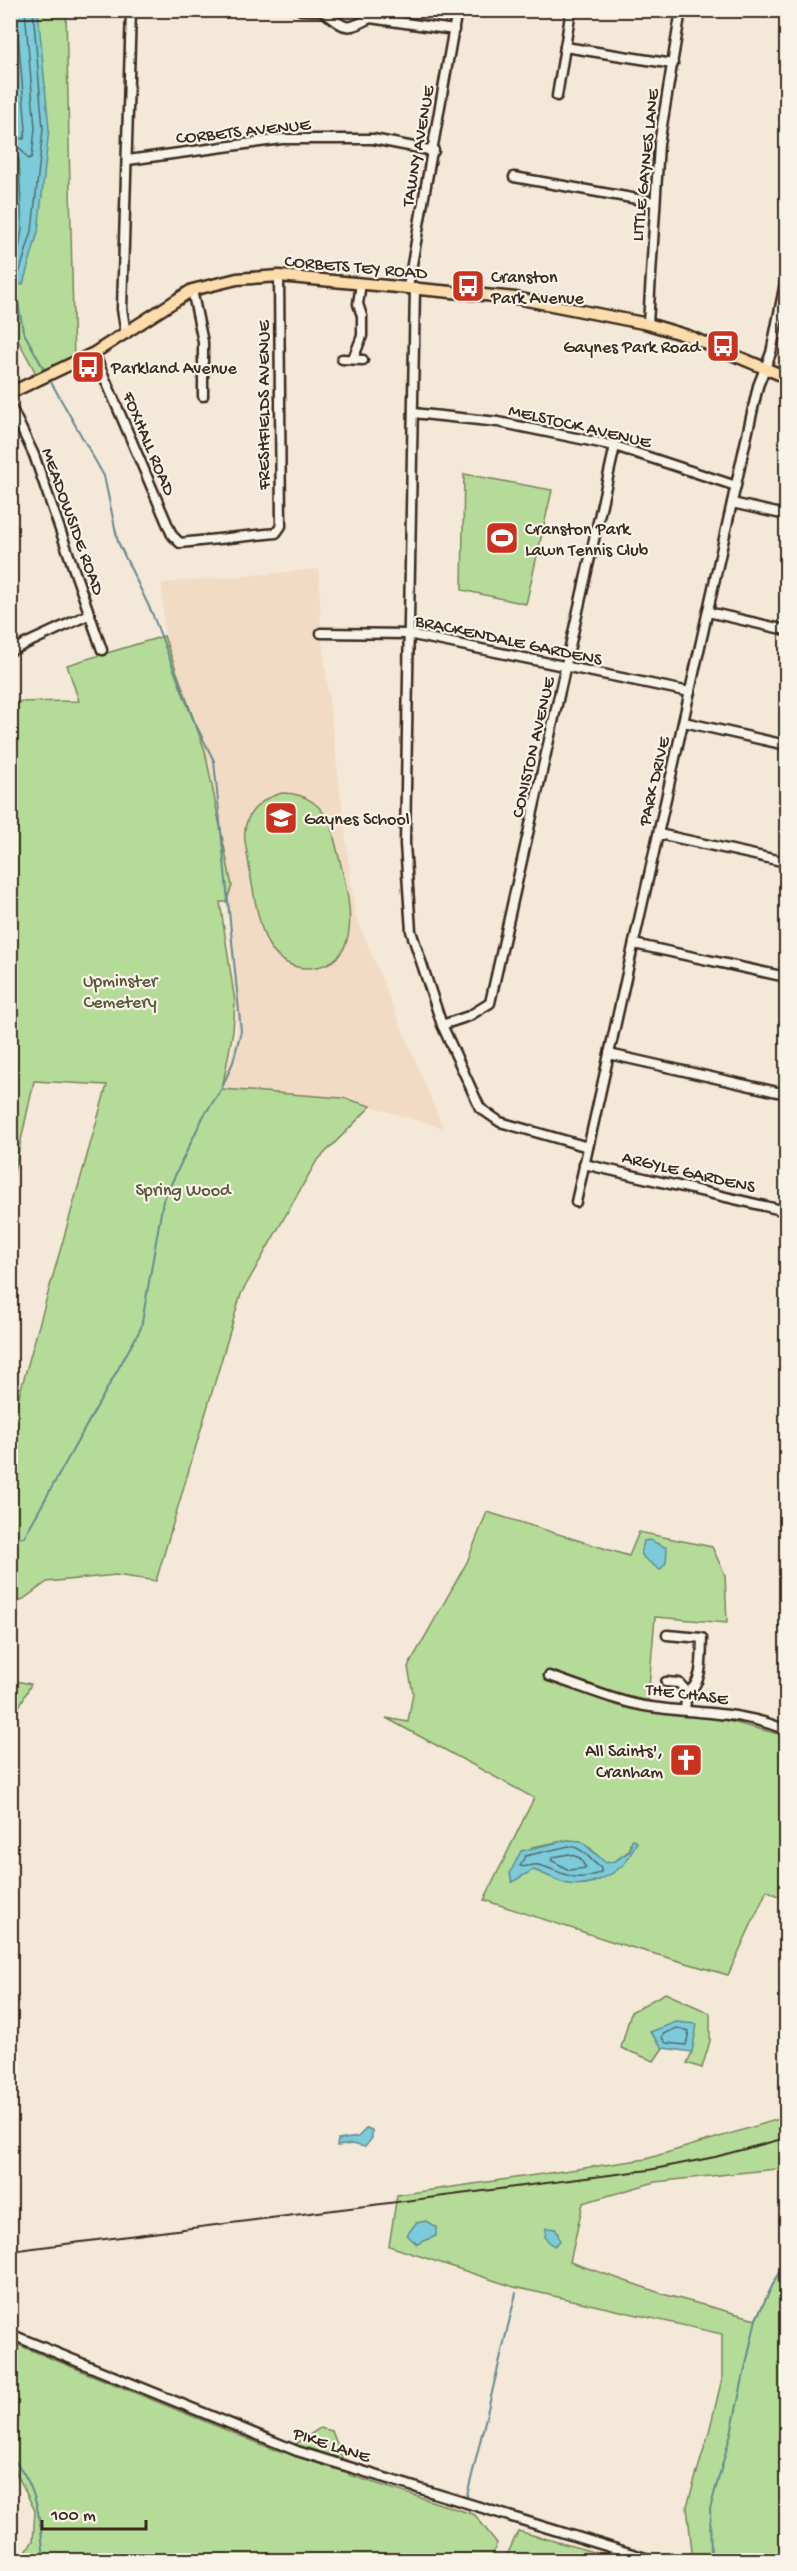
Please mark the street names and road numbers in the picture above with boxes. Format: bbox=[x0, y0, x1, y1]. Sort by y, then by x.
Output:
street label: TAWNY AVENUE bbox=[398, 84, 441, 210]
street label: LITTLE GAYNES LANE bbox=[628, 87, 665, 242]
street label: CORBETS AVENUE bbox=[175, 115, 312, 150]
street label: CORBETS TEY ROAD bbox=[283, 252, 428, 285]
street label: FRESHFIELDS AVENUE bbox=[255, 320, 276, 491]
street label: FOXHALL ROAD bbox=[116, 388, 179, 499]
street label: MELSTOCK AVENUE bbox=[506, 401, 653, 454]
street label: MEADOWSIDE ROAD bbox=[35, 446, 108, 598]
street label: BRACKENDALE GARDENS bbox=[412, 611, 605, 672]
street label: CONISTON AVENUE bbox=[508, 674, 561, 820]
street label: PARK DRIVE bbox=[635, 734, 676, 829]
street label: ARGYLE GARDENS bbox=[620, 1148, 758, 1199]
street label: THE CHASE bbox=[643, 1680, 730, 1711]
street label: PIKE LANE bbox=[289, 2424, 373, 2469]

